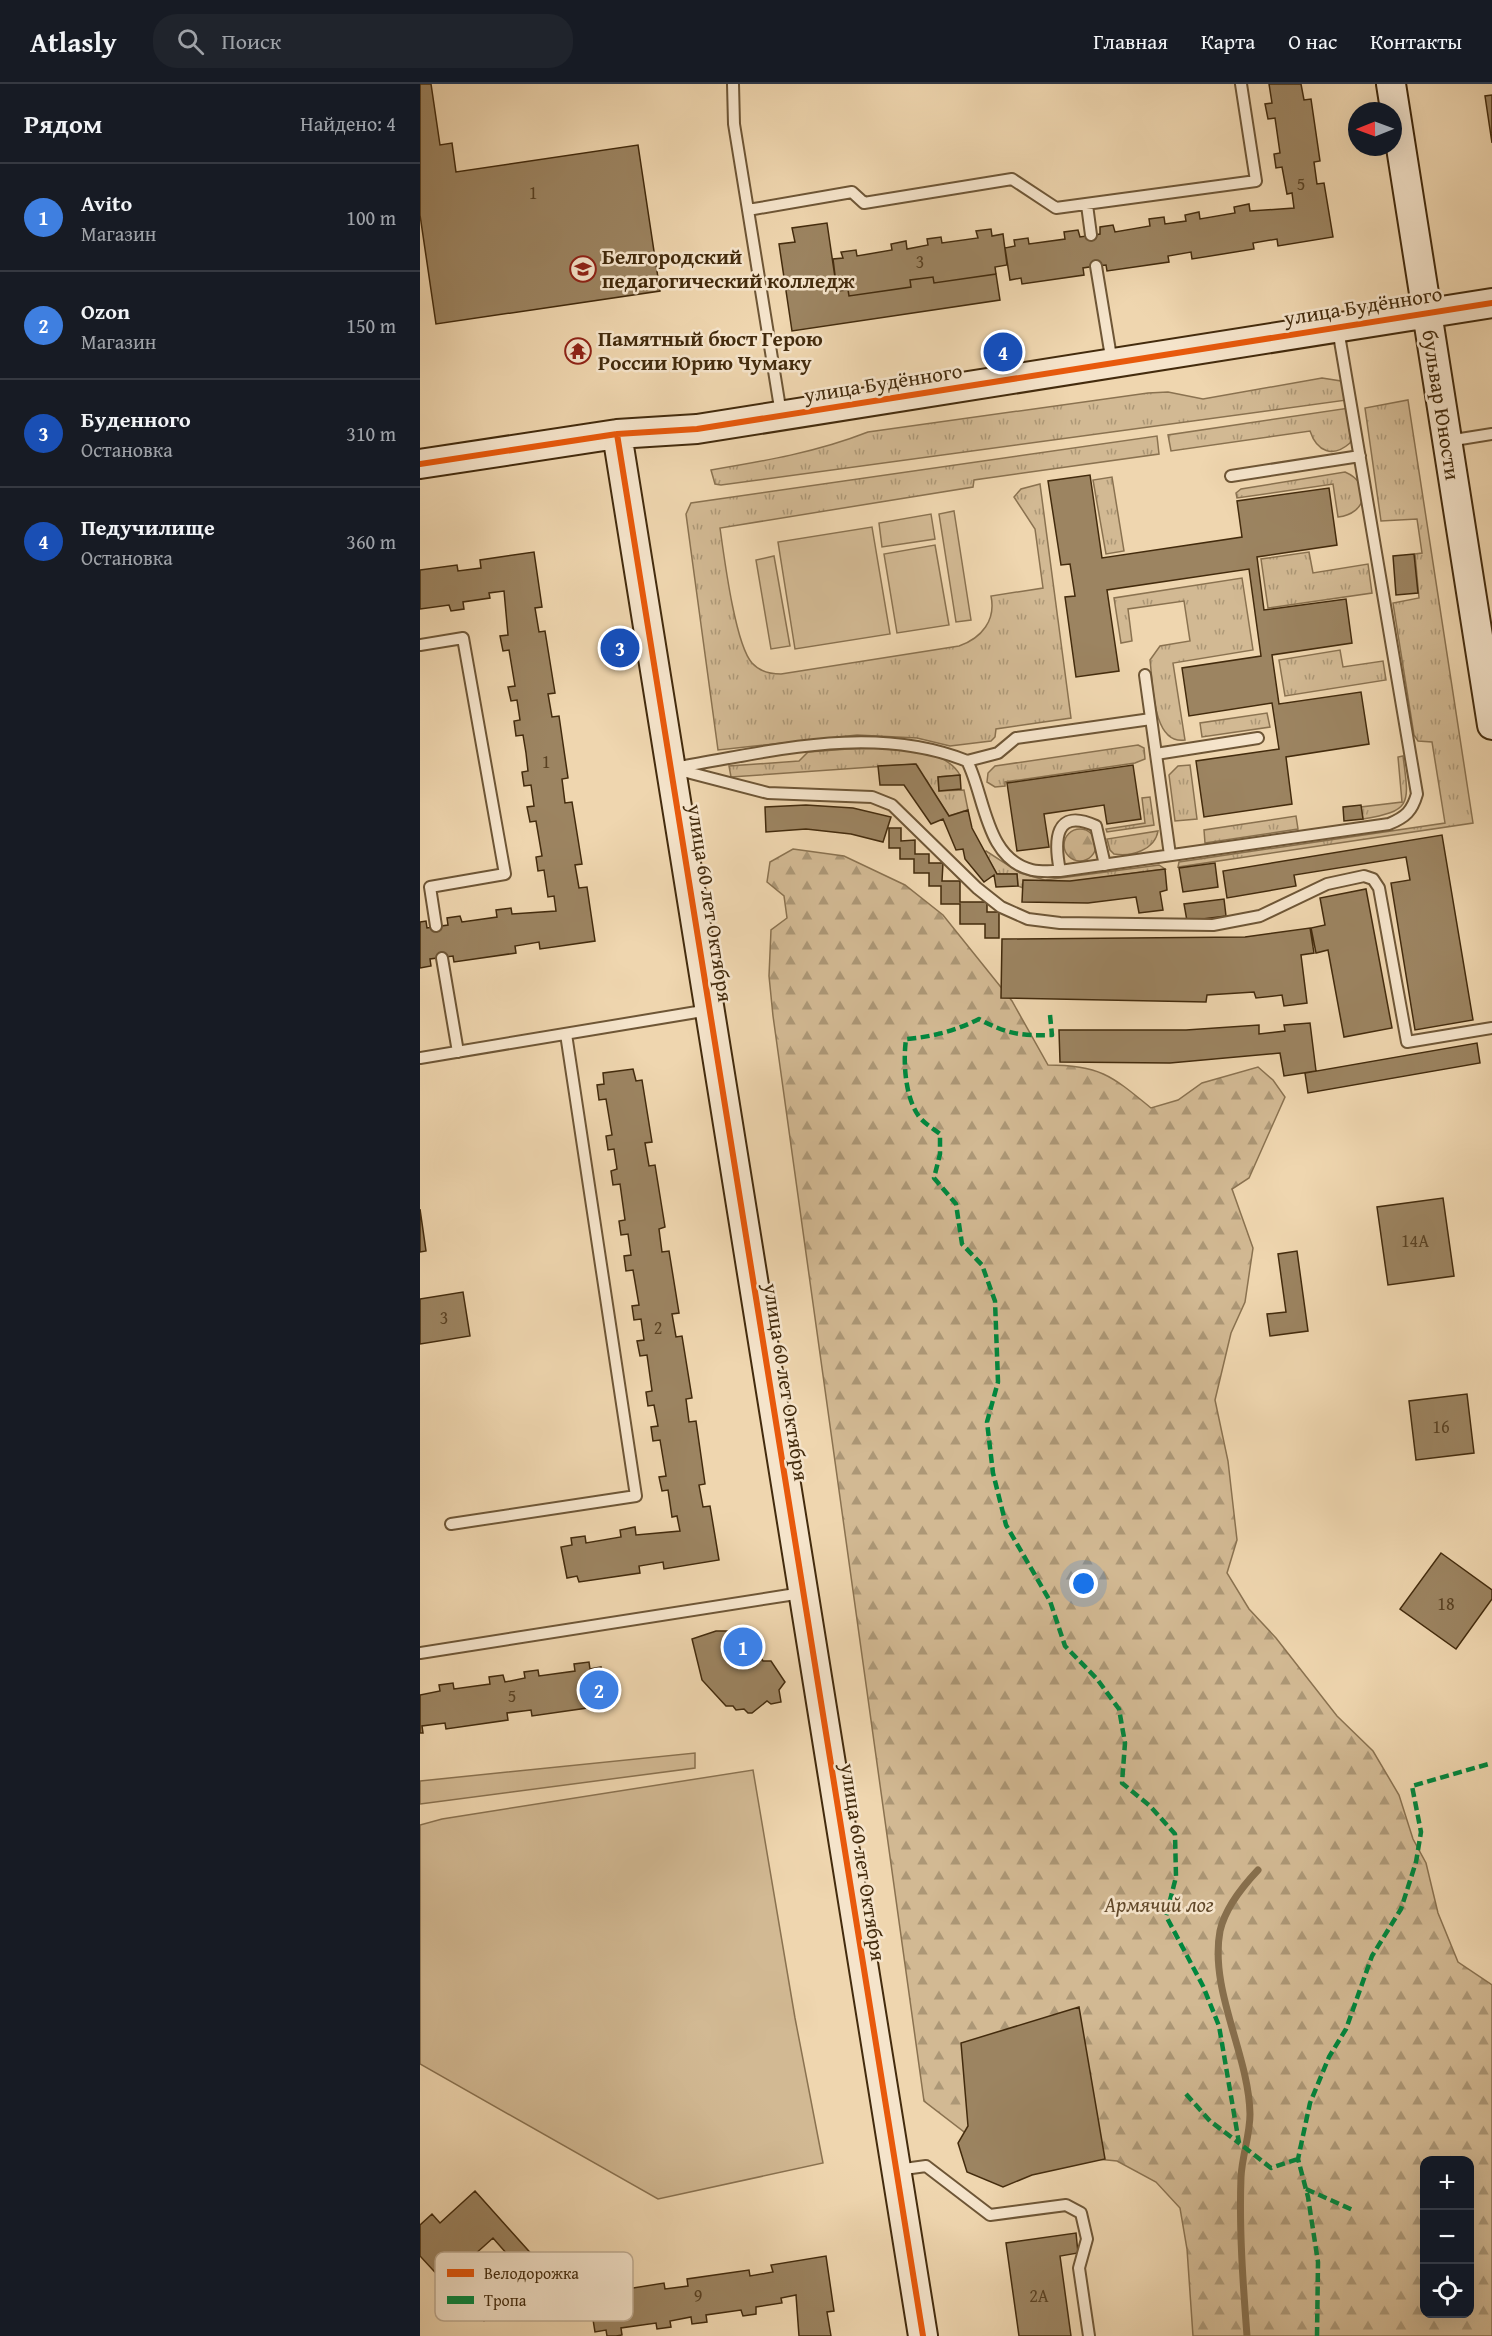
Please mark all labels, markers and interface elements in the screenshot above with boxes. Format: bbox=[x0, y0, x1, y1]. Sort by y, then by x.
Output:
search box bbox=[153, 14, 573, 68]
text: Atlasly bbox=[30, 21, 117, 62]
icon: search bbox=[174, 25, 207, 58]
text: Поиск bbox=[222, 25, 281, 57]
text: Главная bbox=[1093, 26, 1168, 57]
text: Карта bbox=[1201, 26, 1255, 57]
text: О нас bbox=[1288, 26, 1337, 57]
text: Контакты bbox=[1370, 26, 1462, 57]
north arrow bbox=[1348, 102, 1402, 156]
text: Рядом bbox=[24, 104, 102, 143]
text: Найдено: 4 bbox=[300, 109, 396, 138]
house number: 5 bbox=[1297, 170, 1305, 197]
house number: 1 bbox=[529, 179, 537, 206]
text: Avito bbox=[81, 187, 132, 219]
text: 1 bbox=[38, 203, 49, 232]
text: 100 m bbox=[346, 203, 396, 232]
text: Магазин bbox=[81, 219, 156, 248]
place label: Белгородский педагогический колледж bbox=[602, 241, 855, 296]
house number: 3 bbox=[916, 248, 924, 275]
school or university icon: Белгородский педагогический колледж bbox=[568, 254, 598, 284]
street label: улица Будённого bbox=[1281, 278, 1444, 333]
text: Ozon bbox=[81, 295, 130, 327]
text: 2 bbox=[38, 311, 49, 340]
text: 150 m bbox=[346, 311, 396, 340]
place label: Памятный бюст Герою России Юрию Чумаку bbox=[598, 323, 823, 378]
text: Магазин bbox=[81, 327, 156, 356]
street label: бульвар Юности bbox=[1414, 327, 1469, 482]
pin: 4 bbox=[984, 330, 1022, 374]
temple icon: Памятный бюст Герою России Юрию Чумаку bbox=[563, 336, 593, 366]
street label: улица Будённого bbox=[801, 355, 964, 410]
text: Буденного bbox=[81, 403, 191, 435]
text: 3 bbox=[38, 419, 49, 448]
text: 310 m bbox=[346, 419, 396, 448]
text: Остановка bbox=[81, 435, 173, 464]
text: Педучилище bbox=[81, 511, 215, 543]
text: 4 bbox=[38, 527, 49, 556]
text: 360 m bbox=[346, 527, 396, 556]
text: Остановка bbox=[81, 543, 173, 572]
pin: 3 bbox=[600, 626, 640, 670]
house number: 1 bbox=[542, 748, 550, 775]
street label: улица 60 лет Октября bbox=[679, 801, 741, 1004]
house number: 14А bbox=[1401, 1227, 1429, 1254]
street label: улица 60 лет Октября bbox=[755, 1280, 817, 1483]
house number: 3 bbox=[440, 1304, 448, 1331]
house number: 2 bbox=[654, 1314, 662, 1341]
house number: 16 bbox=[1432, 1413, 1450, 1440]
your location bbox=[1069, 1569, 1098, 1598]
house number: 18 bbox=[1437, 1590, 1455, 1617]
pin: 1 bbox=[724, 1624, 762, 1670]
pin: 2 bbox=[580, 1668, 618, 1712]
house number: 5 bbox=[508, 1682, 516, 1709]
street label: улица 60 лет Октября bbox=[832, 1760, 894, 1963]
park label: Армячий лог bbox=[1103, 1889, 1214, 1920]
map controls bbox=[1420, 2156, 1474, 2318]
button: + bbox=[1420, 2156, 1474, 2210]
button: − bbox=[1420, 2210, 1474, 2264]
legend bbox=[435, 2252, 633, 2321]
text: Велодорожка bbox=[484, 2261, 579, 2285]
button: locate bbox=[1420, 2264, 1474, 2318]
house number: 9 bbox=[694, 2282, 702, 2309]
house number: 2А bbox=[1029, 2282, 1049, 2309]
text: Тропа bbox=[484, 2288, 527, 2312]

